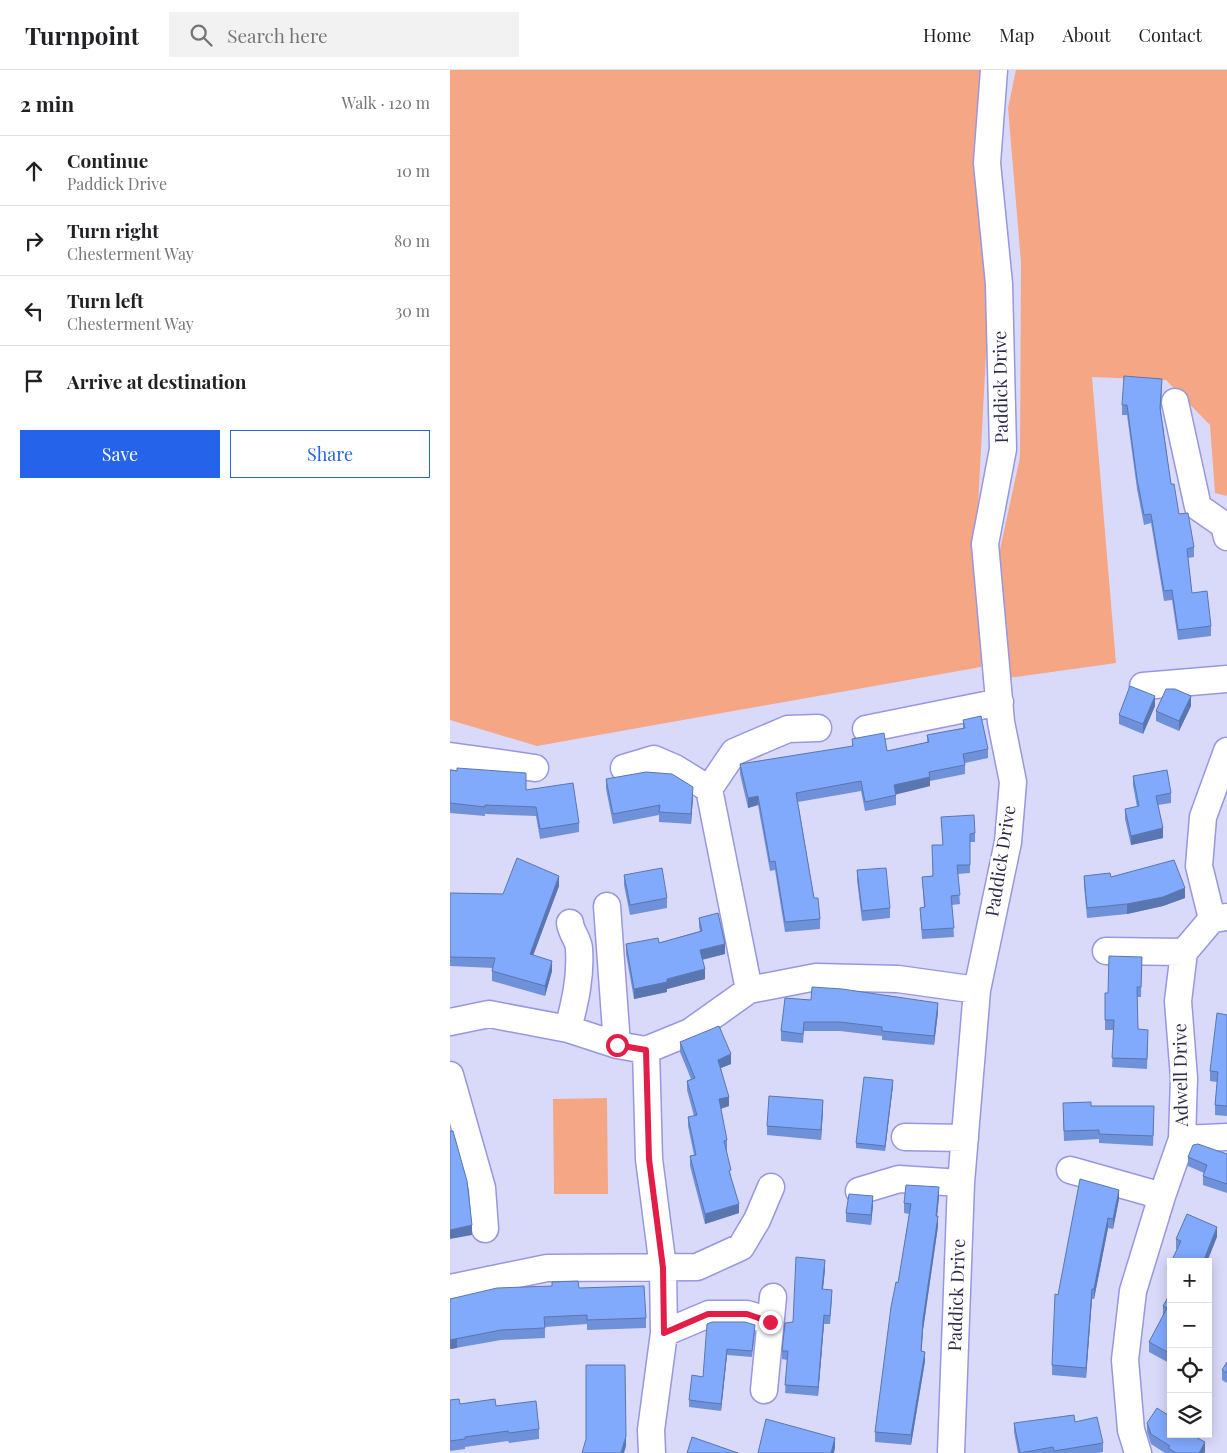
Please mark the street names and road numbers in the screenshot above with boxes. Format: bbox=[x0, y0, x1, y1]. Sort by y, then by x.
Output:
street label: Paddick Drive bbox=[987, 331, 1013, 443]
street label: Paddick Drive bbox=[979, 803, 1021, 918]
street label: Adwell Drive bbox=[1167, 1023, 1193, 1128]
street label: Paddick Drive bbox=[942, 1238, 970, 1352]

